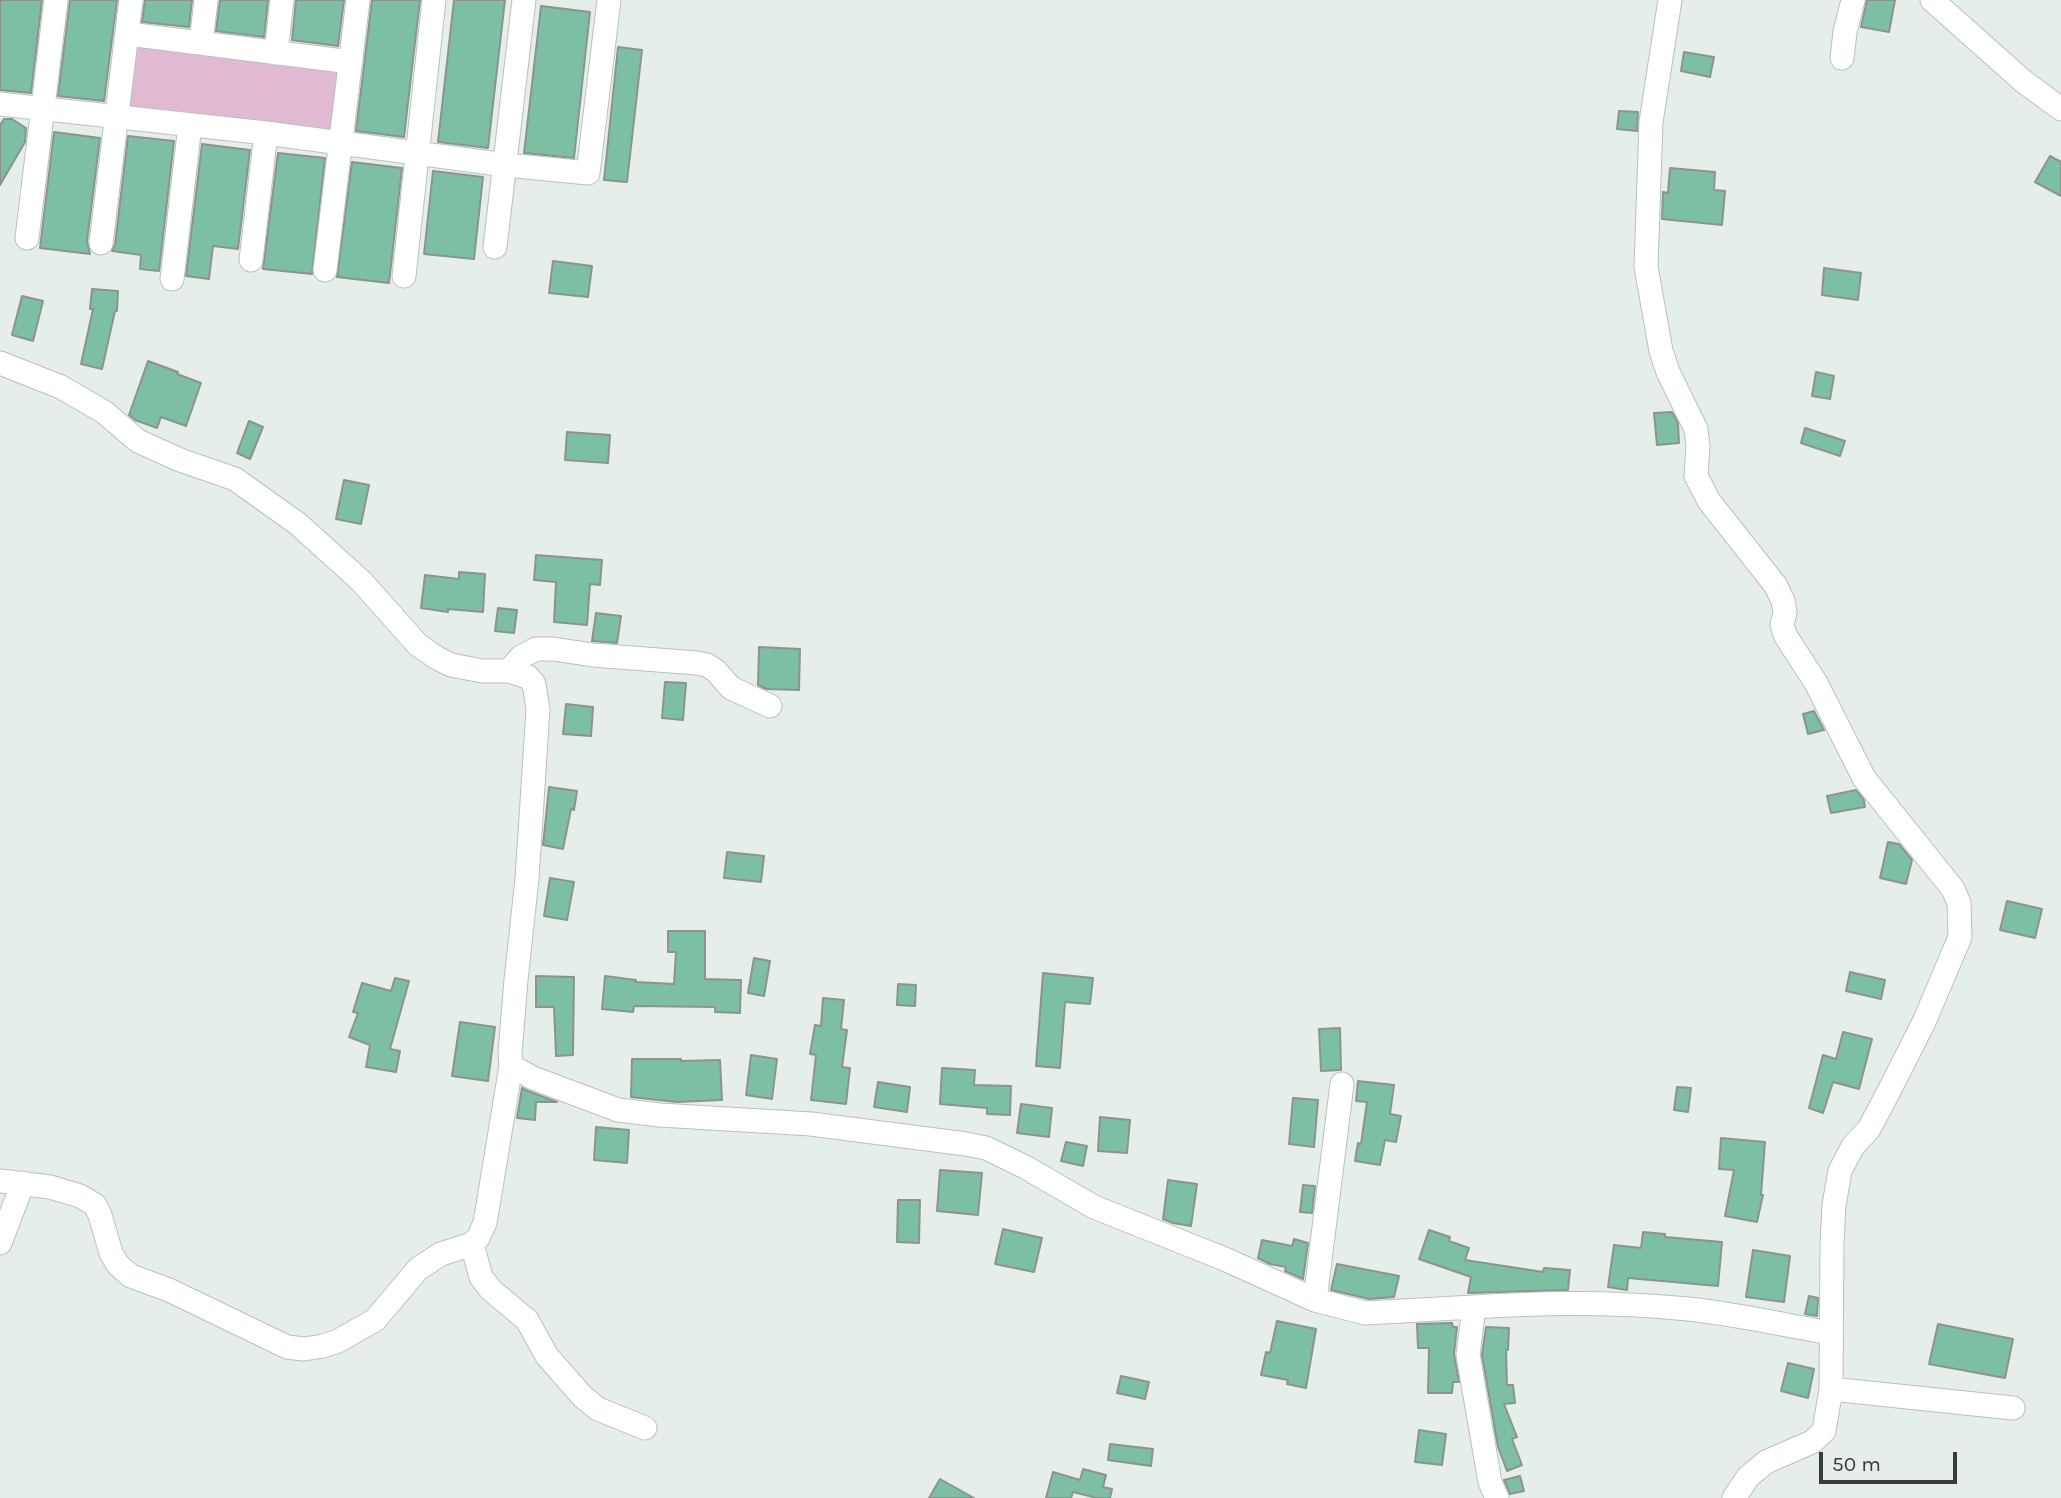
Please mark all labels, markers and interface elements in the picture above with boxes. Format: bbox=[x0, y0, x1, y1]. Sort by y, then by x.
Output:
scale bar bbox=[1823, 1438, 1961, 1482]
text: 50 m bbox=[1832, 1452, 1881, 1476]

